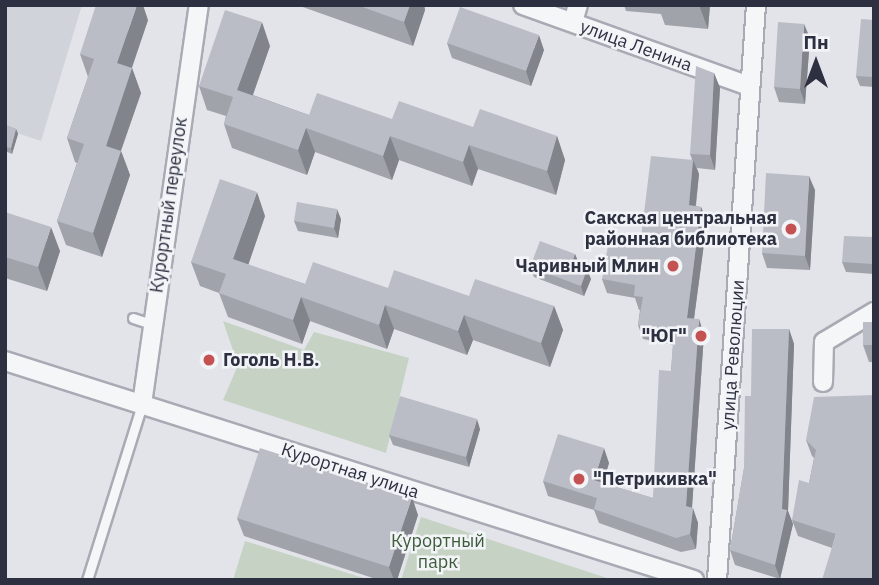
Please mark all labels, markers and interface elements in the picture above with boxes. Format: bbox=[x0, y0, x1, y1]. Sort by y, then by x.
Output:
street label: улица Ленина bbox=[577, 16, 695, 76]
north arrow bbox=[781, 28, 851, 98]
text: Пн bbox=[803, 30, 829, 54]
street label: Курортный переулок bbox=[146, 116, 192, 294]
place label: Сакская центральная районная библиотека bbox=[584, 208, 777, 250]
marker: Сакская центральная районная библиотека bbox=[783, 221, 799, 237]
place label: Чаривный Млин bbox=[516, 255, 659, 277]
marker: Чаривный Млин bbox=[665, 258, 681, 274]
street label: улица Революции bbox=[717, 279, 749, 431]
place label: "ЮГ" bbox=[641, 325, 687, 347]
marker: "ЮГ" bbox=[693, 328, 709, 344]
place label: Гоголь Н.В. bbox=[223, 349, 320, 371]
marker: Гоголь Н.В. bbox=[201, 352, 217, 368]
street label: Курортная улица bbox=[278, 439, 422, 503]
place label: "Петрикивка" bbox=[593, 468, 717, 490]
marker: "Петрикивка" bbox=[571, 471, 587, 487]
park label: Курортный парк bbox=[391, 531, 485, 574]

